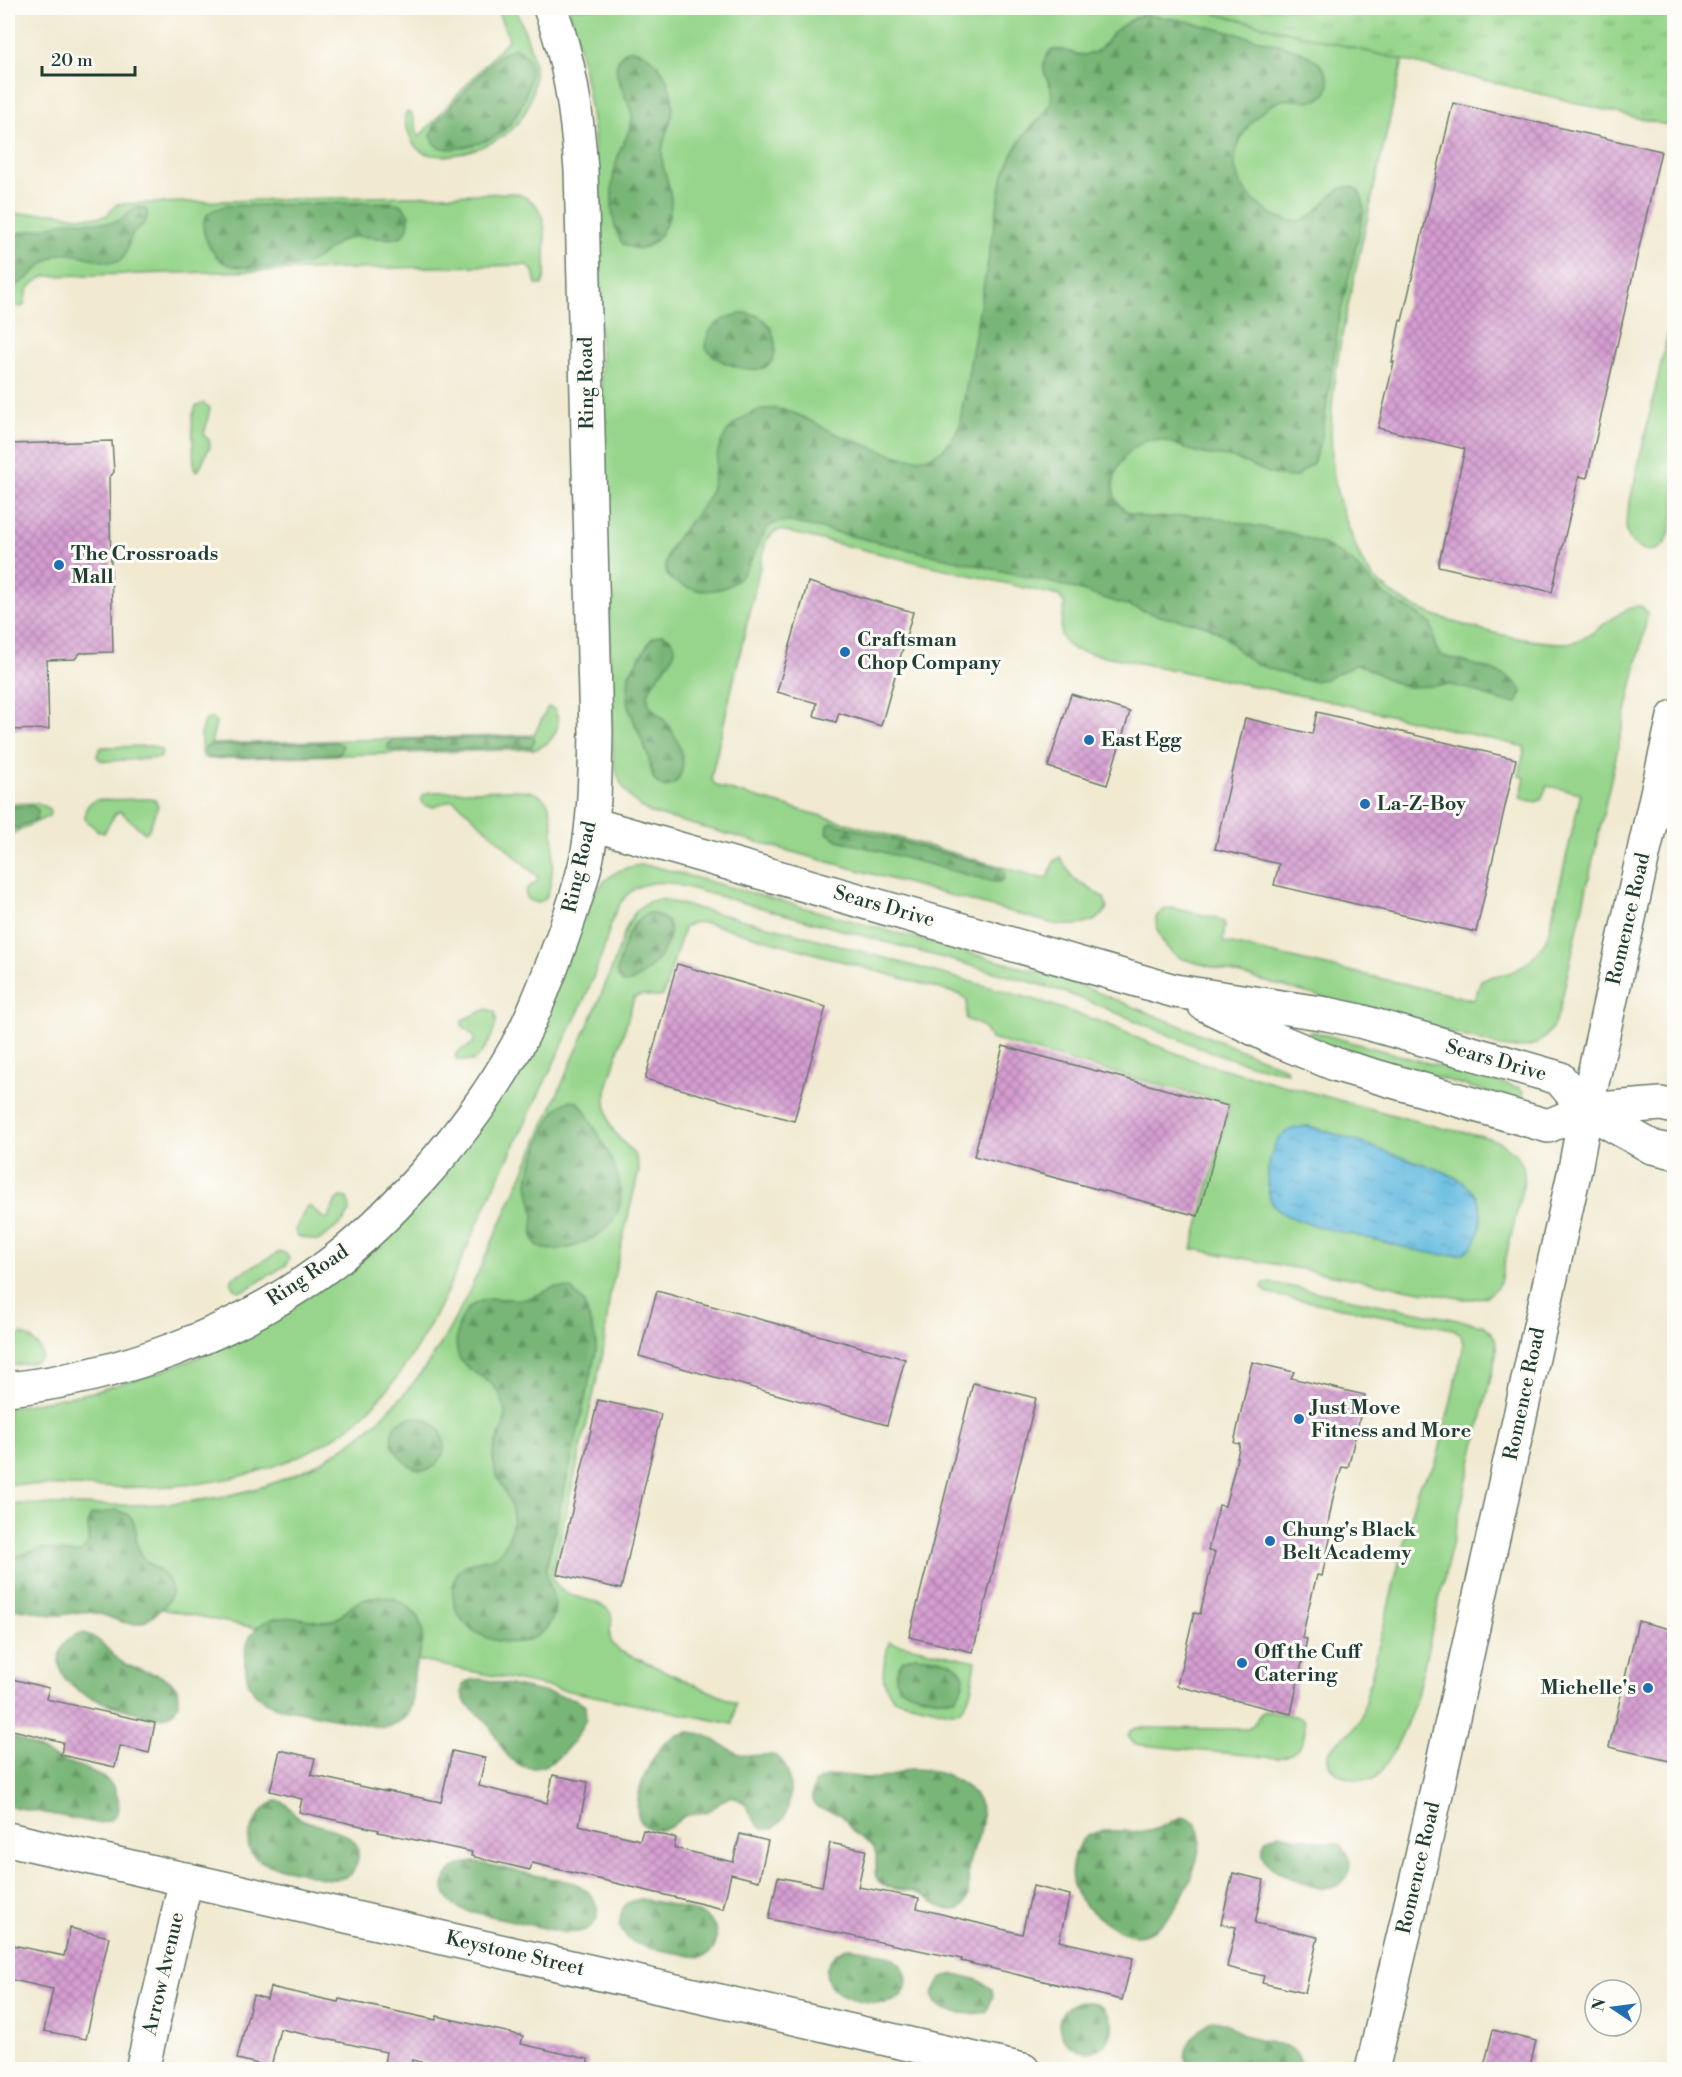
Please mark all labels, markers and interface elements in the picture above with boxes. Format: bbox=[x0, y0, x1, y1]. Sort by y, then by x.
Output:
scale bar bbox=[42, 39, 135, 77]
text: 20 m bbox=[51, 49, 93, 72]
street label: Ring Road bbox=[574, 336, 600, 430]
place label: The Crossroads Mall bbox=[71, 542, 218, 590]
marker: The Crossroads Mall bbox=[52, 558, 66, 572]
place label: Craftsman Chop Company bbox=[857, 628, 1002, 676]
marker: Craftsman Chop Company bbox=[838, 645, 852, 659]
place label: East Egg bbox=[1101, 728, 1182, 753]
marker: East Egg bbox=[1082, 733, 1096, 747]
place label: La-Z-Boy bbox=[1377, 792, 1467, 817]
marker: La-Z-Boy bbox=[1358, 797, 1372, 811]
street label: Ring Road bbox=[557, 818, 603, 915]
street label: Romence Road bbox=[1602, 850, 1657, 988]
street label: Sears Drive bbox=[831, 881, 937, 933]
street label: Sears Drive bbox=[1443, 1035, 1549, 1087]
street label: Ring Road bbox=[262, 1239, 354, 1312]
street label: Romence Road bbox=[1499, 1325, 1551, 1463]
place label: Just Move Fitness and More bbox=[1308, 1396, 1472, 1444]
marker: Just Move Fitness and More bbox=[1292, 1412, 1306, 1426]
place label: Chung's Black Belt Academy bbox=[1282, 1518, 1417, 1566]
marker: Chung's Black Belt Academy bbox=[1263, 1534, 1277, 1548]
place label: Off the Cuff Catering bbox=[1254, 1640, 1363, 1688]
marker: Off the Cuff Catering bbox=[1235, 1656, 1249, 1670]
place label: Michelle's bbox=[1540, 1676, 1636, 1701]
marker: Michelle's bbox=[1641, 1681, 1655, 1695]
street label: Romence Road bbox=[1392, 1799, 1447, 1937]
street label: Arrow Avenue bbox=[137, 1910, 190, 2039]
street label: Keystone Street bbox=[443, 1926, 587, 1982]
north arrow bbox=[1583, 1978, 1643, 2038]
text: N bbox=[1588, 1996, 1611, 2013]

